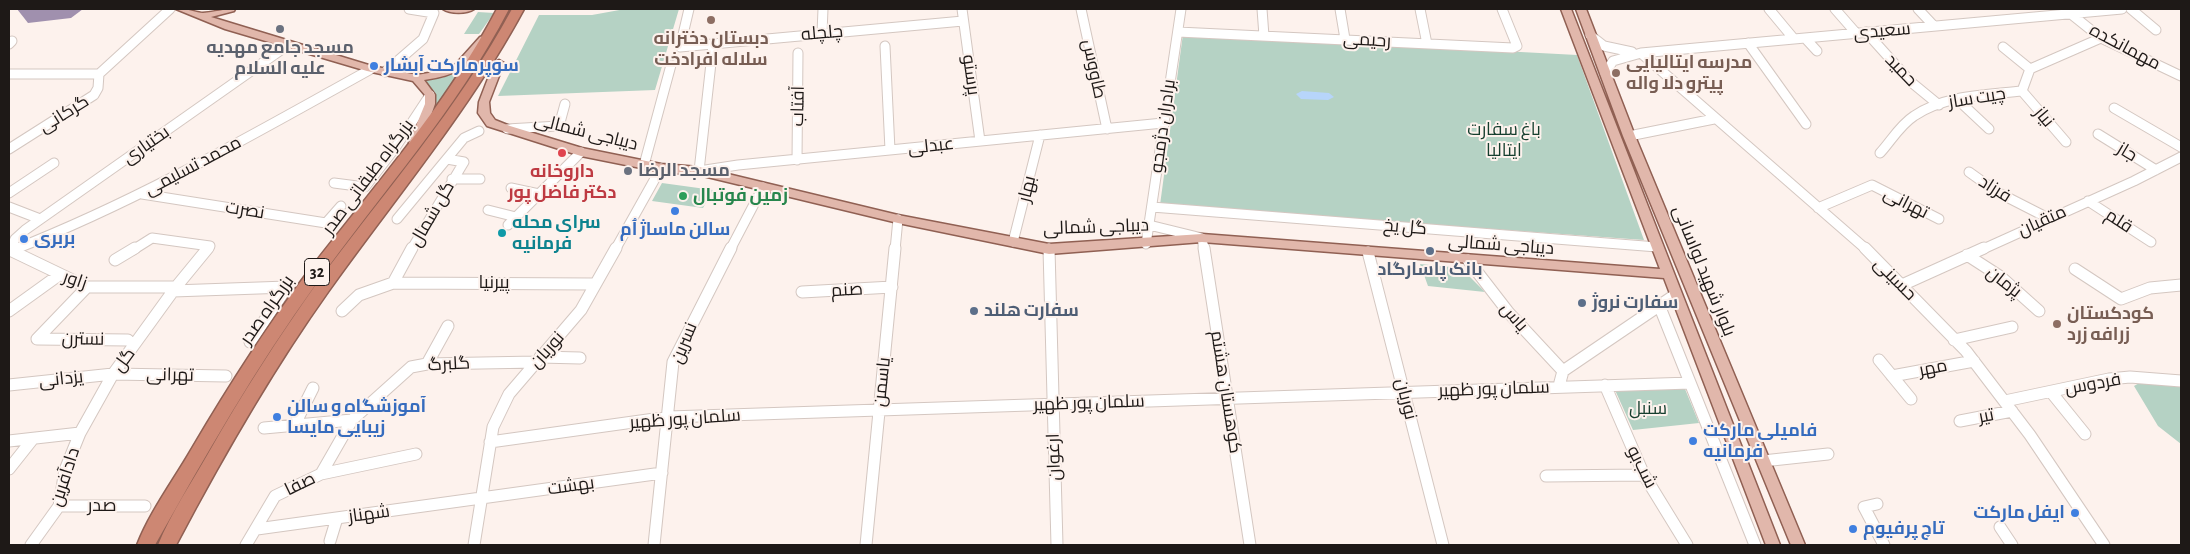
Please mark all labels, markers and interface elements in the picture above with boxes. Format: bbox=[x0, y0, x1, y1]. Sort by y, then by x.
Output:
marker: دبستان دخترانه سلاله افرادخت bbox=[705, 14, 717, 26]
street label: سعیدی bbox=[1852, 18, 1912, 44]
street label: مهمانکده bbox=[2086, 19, 2164, 75]
street label: چلچله bbox=[800, 20, 844, 46]
marker: مسجد جامع مهدیه علیه السلام bbox=[274, 23, 286, 35]
place label: دبستان دخترانه سلاله افرادخت bbox=[653, 28, 769, 70]
street label: رحیمی bbox=[1342, 28, 1392, 52]
place label: مسجد جامع مهدیه علیه السلام bbox=[206, 37, 354, 80]
street label: طاووس bbox=[1077, 37, 1111, 101]
street label: حمید bbox=[1880, 49, 1922, 91]
place label: مدرسه ایتالیایی پیترو دلا واله bbox=[1626, 52, 1752, 94]
street label: پرستو bbox=[957, 53, 985, 97]
place label: سوپرمارکت آبشار bbox=[384, 55, 519, 77]
marker: سوپرمارکت آبشار bbox=[368, 60, 380, 72]
marker: مدرسه ایتالیایی پیترو دلا واله bbox=[1610, 67, 1622, 79]
street label: برادران دژمجو bbox=[1146, 78, 1180, 174]
street label: چیت ساز bbox=[1947, 83, 2007, 113]
street label: آفتاب bbox=[787, 86, 809, 126]
street label: گرکانی bbox=[35, 90, 93, 138]
street label: نیاز bbox=[2029, 102, 2059, 132]
street label: دیباجی شمالی bbox=[532, 109, 640, 155]
street label: بزرگراه طبقاتی صدر bbox=[318, 115, 418, 239]
park label: باغ سفارت ایتالیا bbox=[1467, 119, 1541, 162]
street label: بختیاری bbox=[118, 121, 174, 169]
street label: محمد تسلیمی bbox=[141, 132, 245, 200]
street label: عبدلی bbox=[907, 133, 955, 159]
street label: جاز bbox=[2113, 138, 2141, 166]
marker: داروخانه دکتر فاضل پور bbox=[556, 147, 568, 159]
place label: مسجد الرضا bbox=[638, 160, 730, 182]
place label: داروخانه دکتر فاضل پور bbox=[508, 161, 616, 203]
marker: مسجد الرضا bbox=[622, 165, 634, 177]
street label: فرزاد bbox=[1975, 171, 2015, 207]
street label: بهار bbox=[1013, 173, 1041, 205]
street label: گل شمال bbox=[405, 177, 459, 251]
street label: تهرانی bbox=[1880, 183, 1932, 223]
place label: زمین فوتبال bbox=[693, 185, 788, 207]
marker: زمین فوتبال bbox=[677, 190, 689, 202]
street label: نصرت bbox=[224, 196, 266, 224]
street label: متقیان bbox=[2014, 201, 2070, 241]
street label: بلوار شهید لواسانی bbox=[1668, 202, 1740, 340]
street label: قلم bbox=[2101, 204, 2137, 238]
marker: سالن ماساژ اُم bbox=[669, 205, 681, 217]
place label: سرای محله فرمانیه bbox=[512, 212, 601, 254]
street label: دیباجی شمالی bbox=[1043, 214, 1149, 240]
street label: گل یخ bbox=[1382, 214, 1428, 240]
place label: سالن ماساژ اُم bbox=[620, 219, 730, 241]
marker: سرای محله فرمانیه bbox=[496, 227, 508, 239]
place label: بربری bbox=[34, 228, 75, 250]
street label: دیباجی شمالی bbox=[1447, 231, 1555, 259]
marker: بربری bbox=[18, 233, 30, 245]
marker: بانک پاسارگاد bbox=[1424, 245, 1436, 257]
street label: حسینی bbox=[1869, 253, 1921, 305]
road number: 32 bbox=[304, 258, 330, 286]
place label: بانک پاسارگاد bbox=[1377, 259, 1483, 281]
street label: پژمان bbox=[1982, 261, 2026, 303]
street label: زاور bbox=[60, 266, 90, 294]
street label: بزرگراه صدر bbox=[235, 271, 299, 349]
street label: پیرنیا bbox=[479, 272, 509, 294]
street label: صنم bbox=[830, 278, 864, 302]
place label: سفارت نروژ bbox=[1592, 292, 1678, 314]
marker: سفارت نروژ bbox=[1576, 297, 1588, 309]
street label: یاس bbox=[1495, 298, 1533, 336]
place label: سفارت هلند bbox=[984, 300, 1079, 322]
place label: کودکستان زرافه زرد bbox=[2067, 303, 2154, 346]
marker: سفارت هلند bbox=[968, 305, 980, 317]
marker: کودکستان زرافه زرد bbox=[2051, 318, 2063, 330]
street label: نسرین bbox=[666, 319, 702, 367]
street label: نوریان bbox=[525, 327, 569, 373]
street label: نسترن bbox=[61, 328, 105, 350]
street label: کوهستان هشتم bbox=[1206, 329, 1246, 455]
street label: گل bbox=[108, 344, 140, 376]
street label: گلبرگ bbox=[427, 352, 471, 376]
street label: مهر bbox=[1917, 355, 1949, 381]
street label: یاسمن bbox=[869, 356, 895, 408]
street label: تهرانی bbox=[146, 364, 194, 386]
street label: یزدانی bbox=[38, 366, 84, 392]
street label: فردوس bbox=[2063, 368, 2123, 400]
street label: نوریان bbox=[1390, 376, 1422, 422]
street label: سلمان پور ظهیر bbox=[1438, 376, 1550, 402]
street label: سلمان پور ظهیر bbox=[1033, 390, 1145, 416]
place label: آموزشگاه و سالن زیبایی مایسا bbox=[287, 396, 426, 438]
park label: سنبل bbox=[1629, 398, 1667, 420]
street label: سلمان پور ظهیر bbox=[629, 404, 741, 434]
street label: تیر bbox=[1976, 404, 1996, 428]
marker: آموزشگاه و سالن زیبایی مایسا bbox=[271, 411, 283, 423]
place label: فامیلی مارکت فرمانیه bbox=[1703, 420, 1817, 462]
street label: ارغوان bbox=[1042, 433, 1066, 481]
marker: فامیلی مارکت فرمانیه bbox=[1687, 435, 1699, 447]
street label: شب‌بو bbox=[1622, 442, 1662, 492]
street label: دادآفرین bbox=[45, 445, 85, 509]
street label: صفا bbox=[281, 467, 319, 501]
street label: بهشت bbox=[546, 472, 596, 500]
street label: صدر bbox=[87, 495, 117, 517]
street label: شهناز bbox=[347, 500, 391, 528]
place label: ایفل مارکت bbox=[1973, 502, 2065, 524]
marker: ایفل مارکت bbox=[2069, 507, 2081, 519]
place label: تاچ پرفيوم bbox=[1863, 518, 1944, 540]
marker: تاچ پرفيوم bbox=[1847, 523, 1859, 535]

